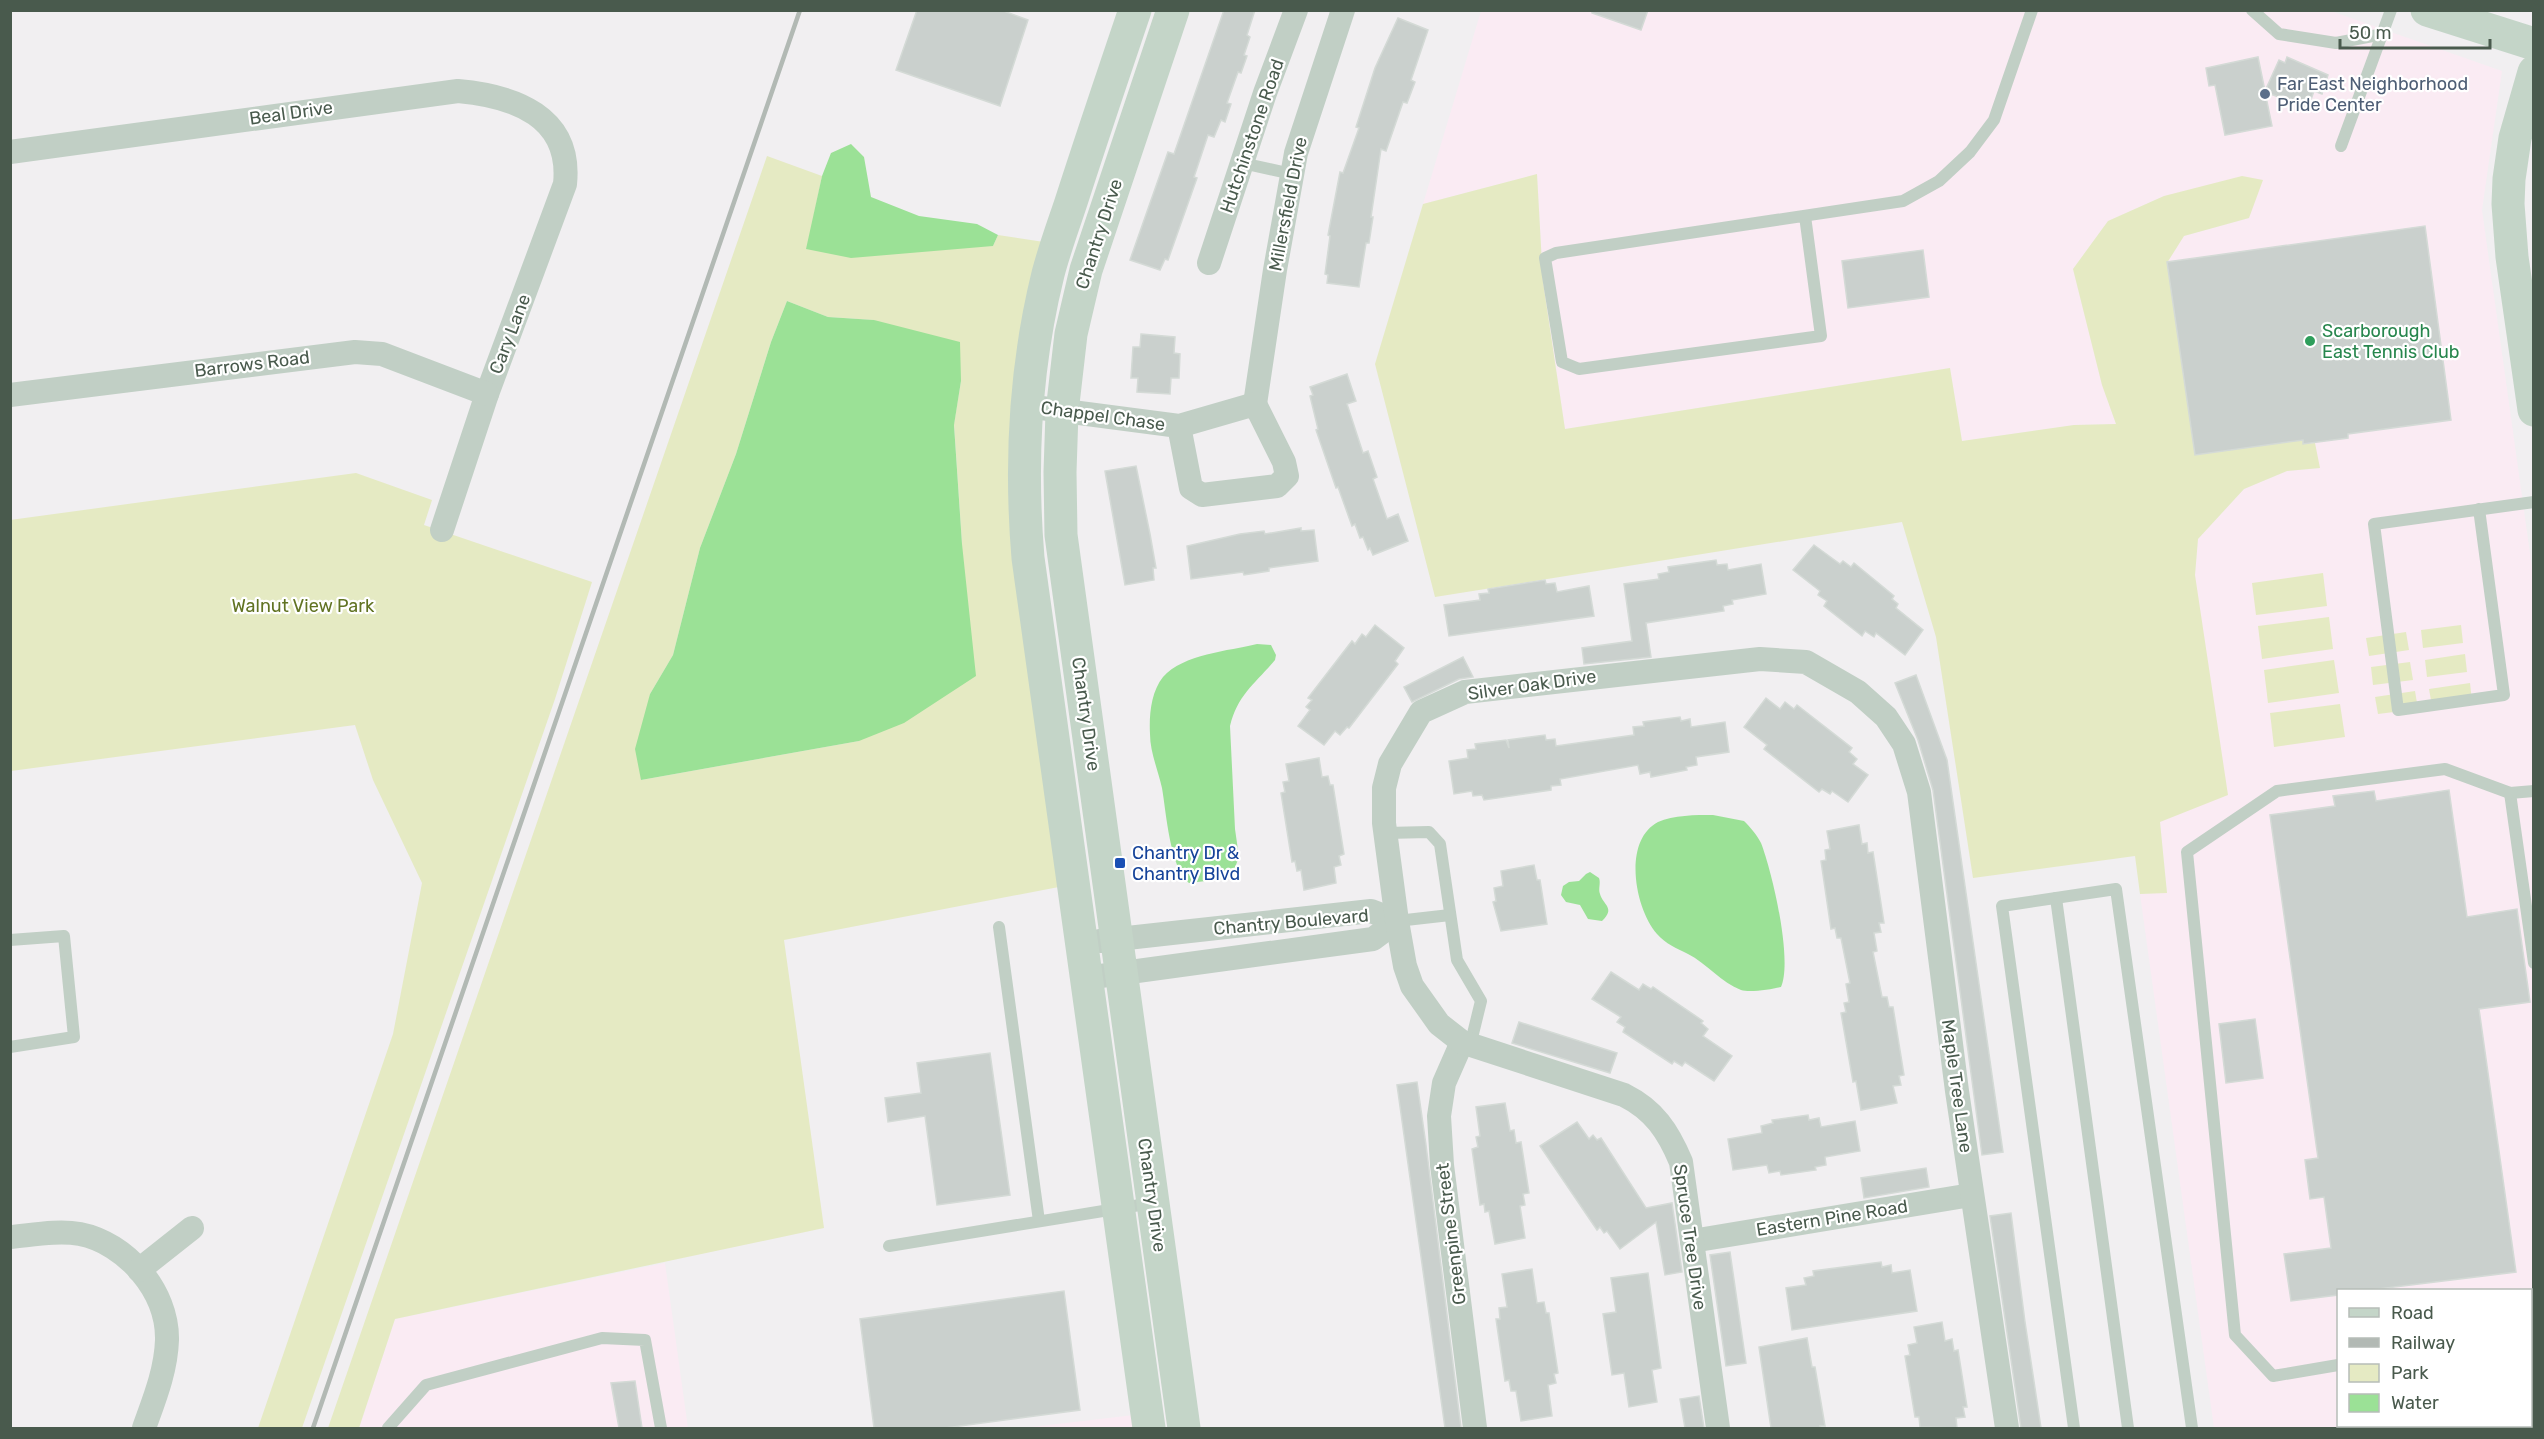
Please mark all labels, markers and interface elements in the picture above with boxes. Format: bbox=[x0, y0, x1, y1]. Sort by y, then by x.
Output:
scale bar bbox=[2340, 12, 2490, 50]
text: 50 m bbox=[2349, 22, 2392, 44]
street label: Hutchinstone Road bbox=[1215, 56, 1289, 216]
place label: Far East Neighborhood Pride Center bbox=[2277, 73, 2468, 116]
marker: Far East Neighborhood Pride Center bbox=[2258, 87, 2272, 101]
street label: Beal Drive bbox=[248, 96, 334, 130]
street label: Millersfield Drive bbox=[1264, 135, 1312, 273]
street label: Chantry Drive bbox=[1071, 176, 1127, 292]
street label: Cary Lane bbox=[485, 291, 535, 377]
place label: Scarborough East Tennis Club bbox=[2322, 320, 2459, 363]
marker: Scarborough East Tennis Club bbox=[2303, 334, 2317, 348]
street label: Barrows Road bbox=[193, 346, 311, 382]
street label: Chappel Chase bbox=[1039, 396, 1167, 436]
park label: Walnut View Park bbox=[232, 595, 375, 617]
street label: Chantry Drive bbox=[1067, 656, 1105, 772]
street label: Silver Oak Drive bbox=[1466, 665, 1598, 705]
place label: Chantry Dr & Chantry Blvd bbox=[1132, 842, 1240, 885]
marker: Chantry Dr & Chantry Blvd bbox=[1113, 856, 1127, 870]
street label: Chantry Boulevard bbox=[1213, 904, 1369, 940]
street label: Maple Tree Lane bbox=[1937, 1018, 1977, 1154]
street label: Chantry Drive bbox=[1133, 1137, 1171, 1253]
street label: Greenpine Street bbox=[1431, 1162, 1471, 1306]
street label: Spruce Tree Drive bbox=[1669, 1163, 1711, 1311]
street label: Eastern Pine Road bbox=[1755, 1195, 1909, 1241]
legend bbox=[2337, 1289, 2532, 1427]
text: Road bbox=[2391, 1302, 2434, 1324]
text: Railway bbox=[2391, 1332, 2455, 1354]
text: Park bbox=[2391, 1362, 2429, 1384]
text: Water bbox=[2391, 1392, 2439, 1414]

